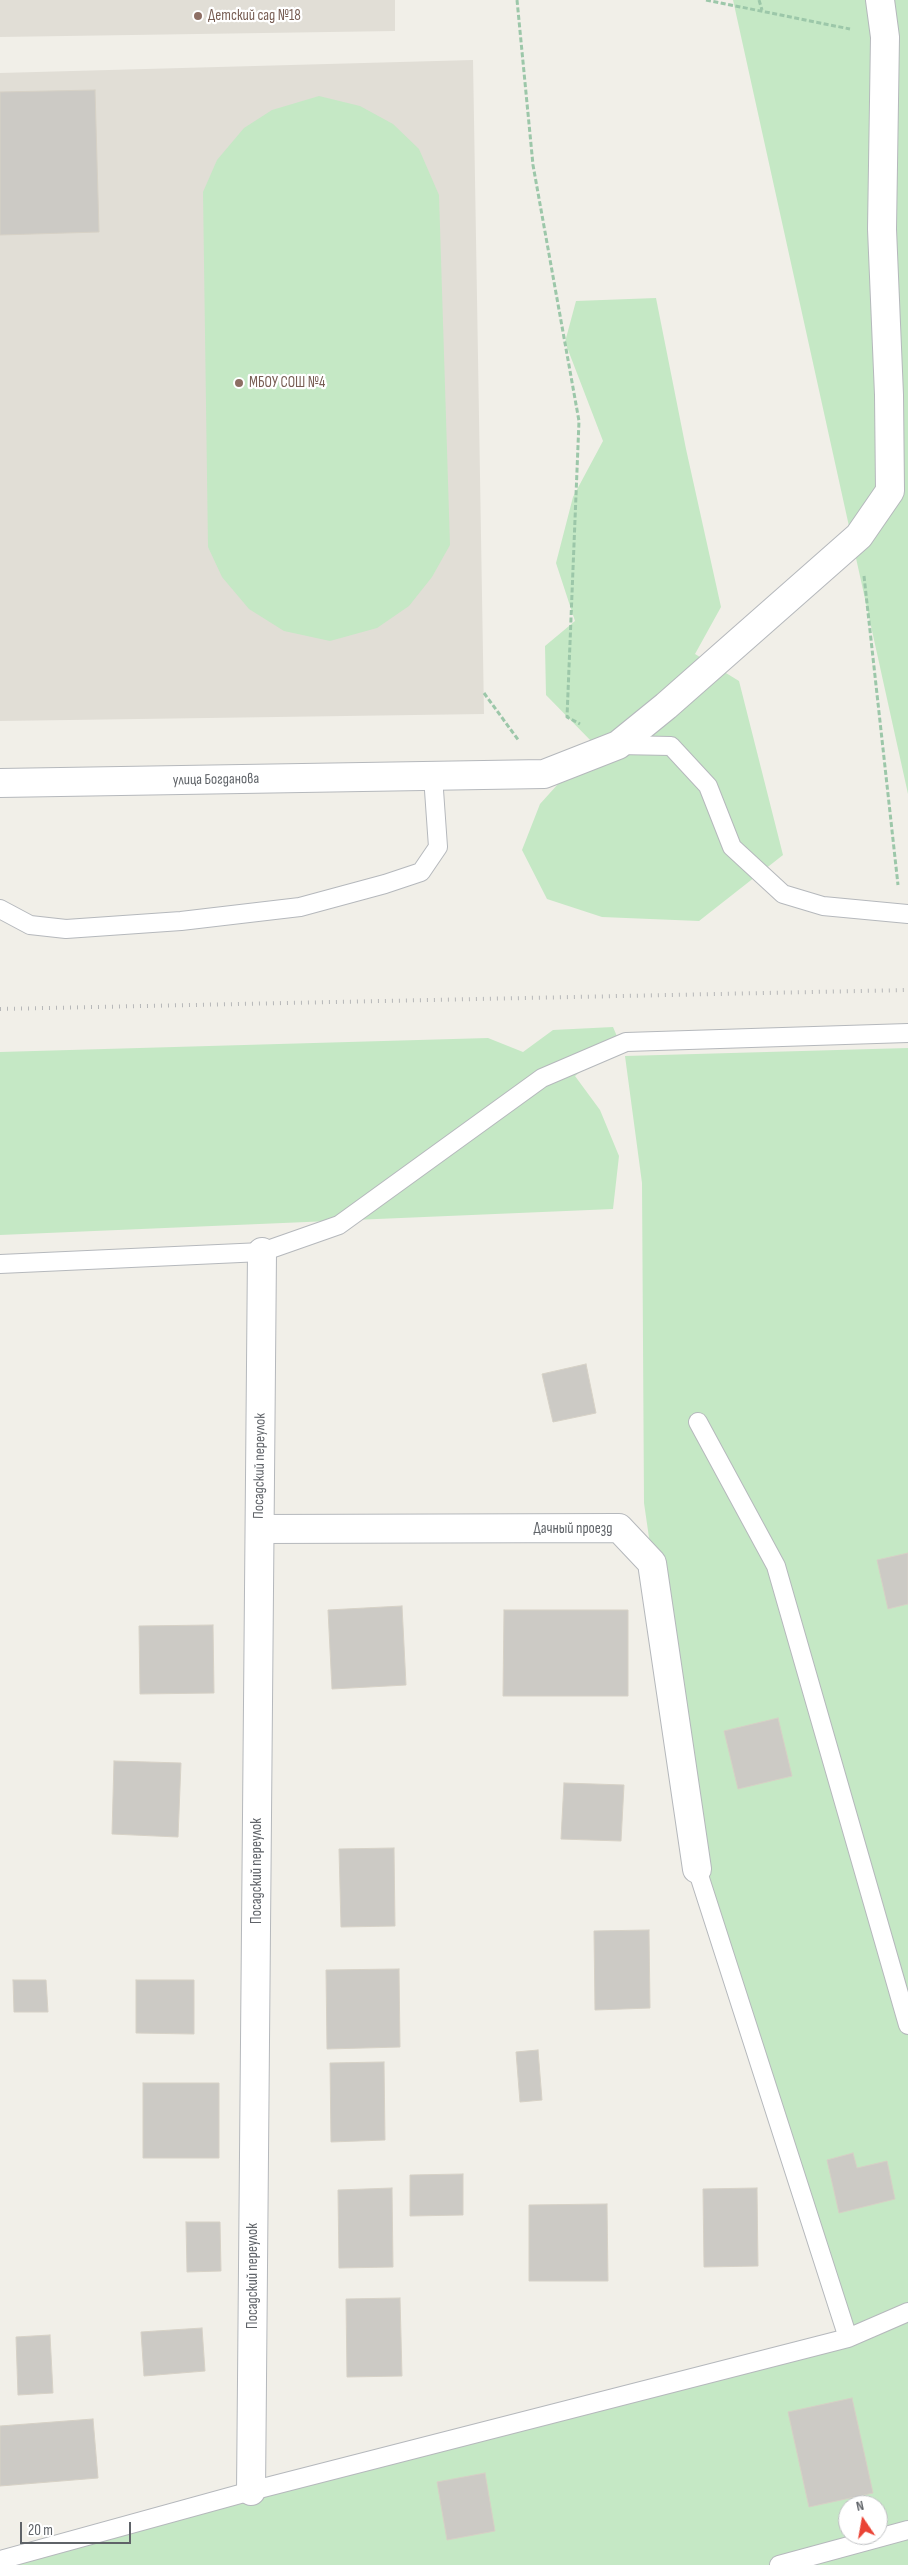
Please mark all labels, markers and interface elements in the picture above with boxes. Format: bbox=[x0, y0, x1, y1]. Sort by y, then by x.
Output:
place label: Детский сад №18 bbox=[208, 7, 301, 25]
marker: Детский сад №18 bbox=[192, 10, 204, 22]
place label: МБОУ СОШ №4 bbox=[249, 374, 325, 392]
marker: МБОУ СОШ №4 bbox=[233, 377, 245, 389]
street label: улица Богданова bbox=[173, 770, 259, 790]
street label: Посадский переулок bbox=[250, 1413, 270, 1519]
street label: Дачный проезд bbox=[534, 1520, 612, 1538]
street label: Посадский переулок bbox=[248, 1818, 266, 1924]
street label: Посадский переулок bbox=[244, 2223, 262, 2329]
north arrow bbox=[838, 2495, 888, 2545]
text: N bbox=[855, 2497, 865, 2515]
scale bar bbox=[22, 2512, 134, 2544]
text: 20 m bbox=[28, 2521, 53, 2540]

